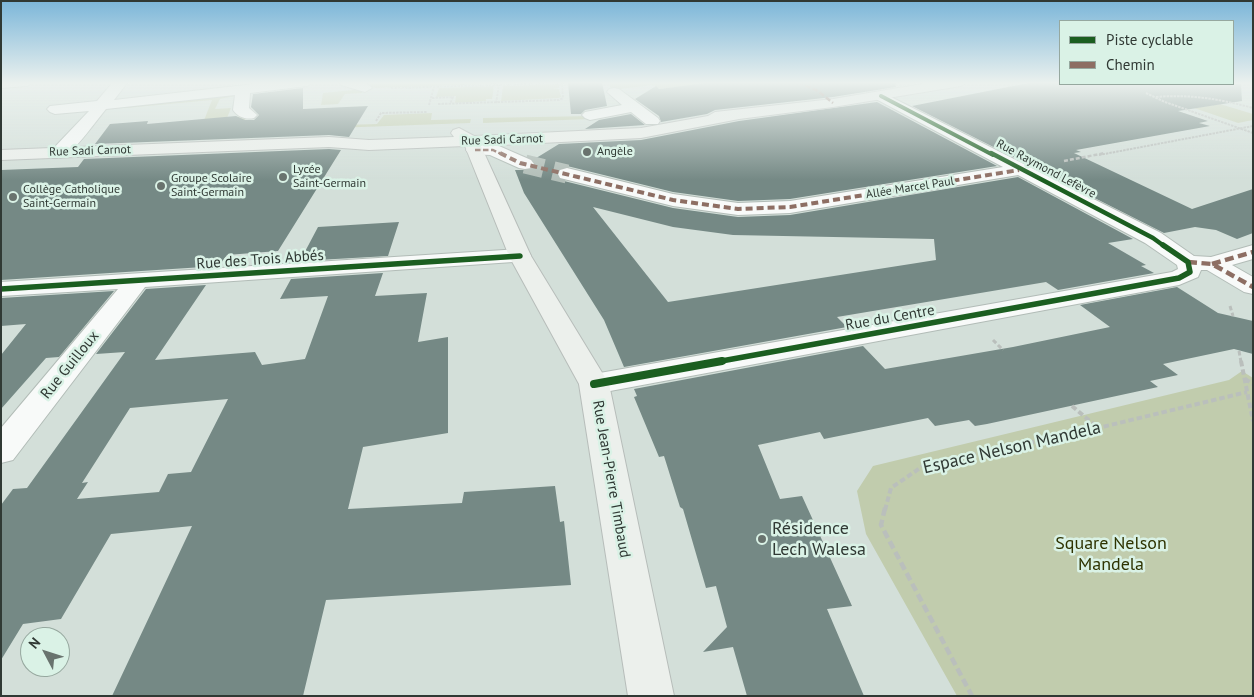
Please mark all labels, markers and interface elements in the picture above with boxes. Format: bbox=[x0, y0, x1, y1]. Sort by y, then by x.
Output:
legend bbox=[1059, 20, 1234, 85]
text: Piste cyclable bbox=[1106, 30, 1193, 49]
text: Chemin bbox=[1106, 55, 1155, 74]
street label: Rue Sadi Carnot bbox=[461, 131, 543, 149]
street label: Rue Raymond Lefèvre bbox=[994, 137, 1098, 201]
street label: Rue Sadi Carnot bbox=[49, 142, 131, 160]
place label: Angèle bbox=[597, 145, 633, 159]
marker: Angèle bbox=[581, 146, 593, 158]
place label: Lycée Saint-Germain bbox=[293, 163, 366, 191]
marker: Lycée Saint-Germain bbox=[277, 171, 289, 183]
place label: Groupe Scolaire Saint-Germain bbox=[171, 172, 252, 200]
street label: Allée Marcel Paul bbox=[865, 174, 955, 202]
marker: Groupe Scolaire Saint-Germain bbox=[155, 180, 167, 192]
place label: Collège Catholique Saint-Germain bbox=[23, 183, 120, 211]
marker: Collège Catholique Saint-Germain bbox=[7, 191, 19, 203]
street label: Rue des Trois Abbés bbox=[196, 247, 324, 273]
street label: Rue du Centre bbox=[844, 301, 936, 335]
street label: Rue Guilloux bbox=[37, 327, 103, 403]
street label: Rue Jean-Pierre Timbaud bbox=[588, 399, 634, 559]
street label: Espace Nelson Mandela bbox=[921, 417, 1103, 479]
place label: Résidence Lech Walesa bbox=[772, 518, 866, 560]
marker: Résidence Lech Walesa bbox=[756, 533, 768, 545]
park label: Square Nelson Mandela bbox=[1055, 533, 1167, 576]
north arrow bbox=[20, 627, 70, 677]
text: N bbox=[24, 634, 44, 652]

